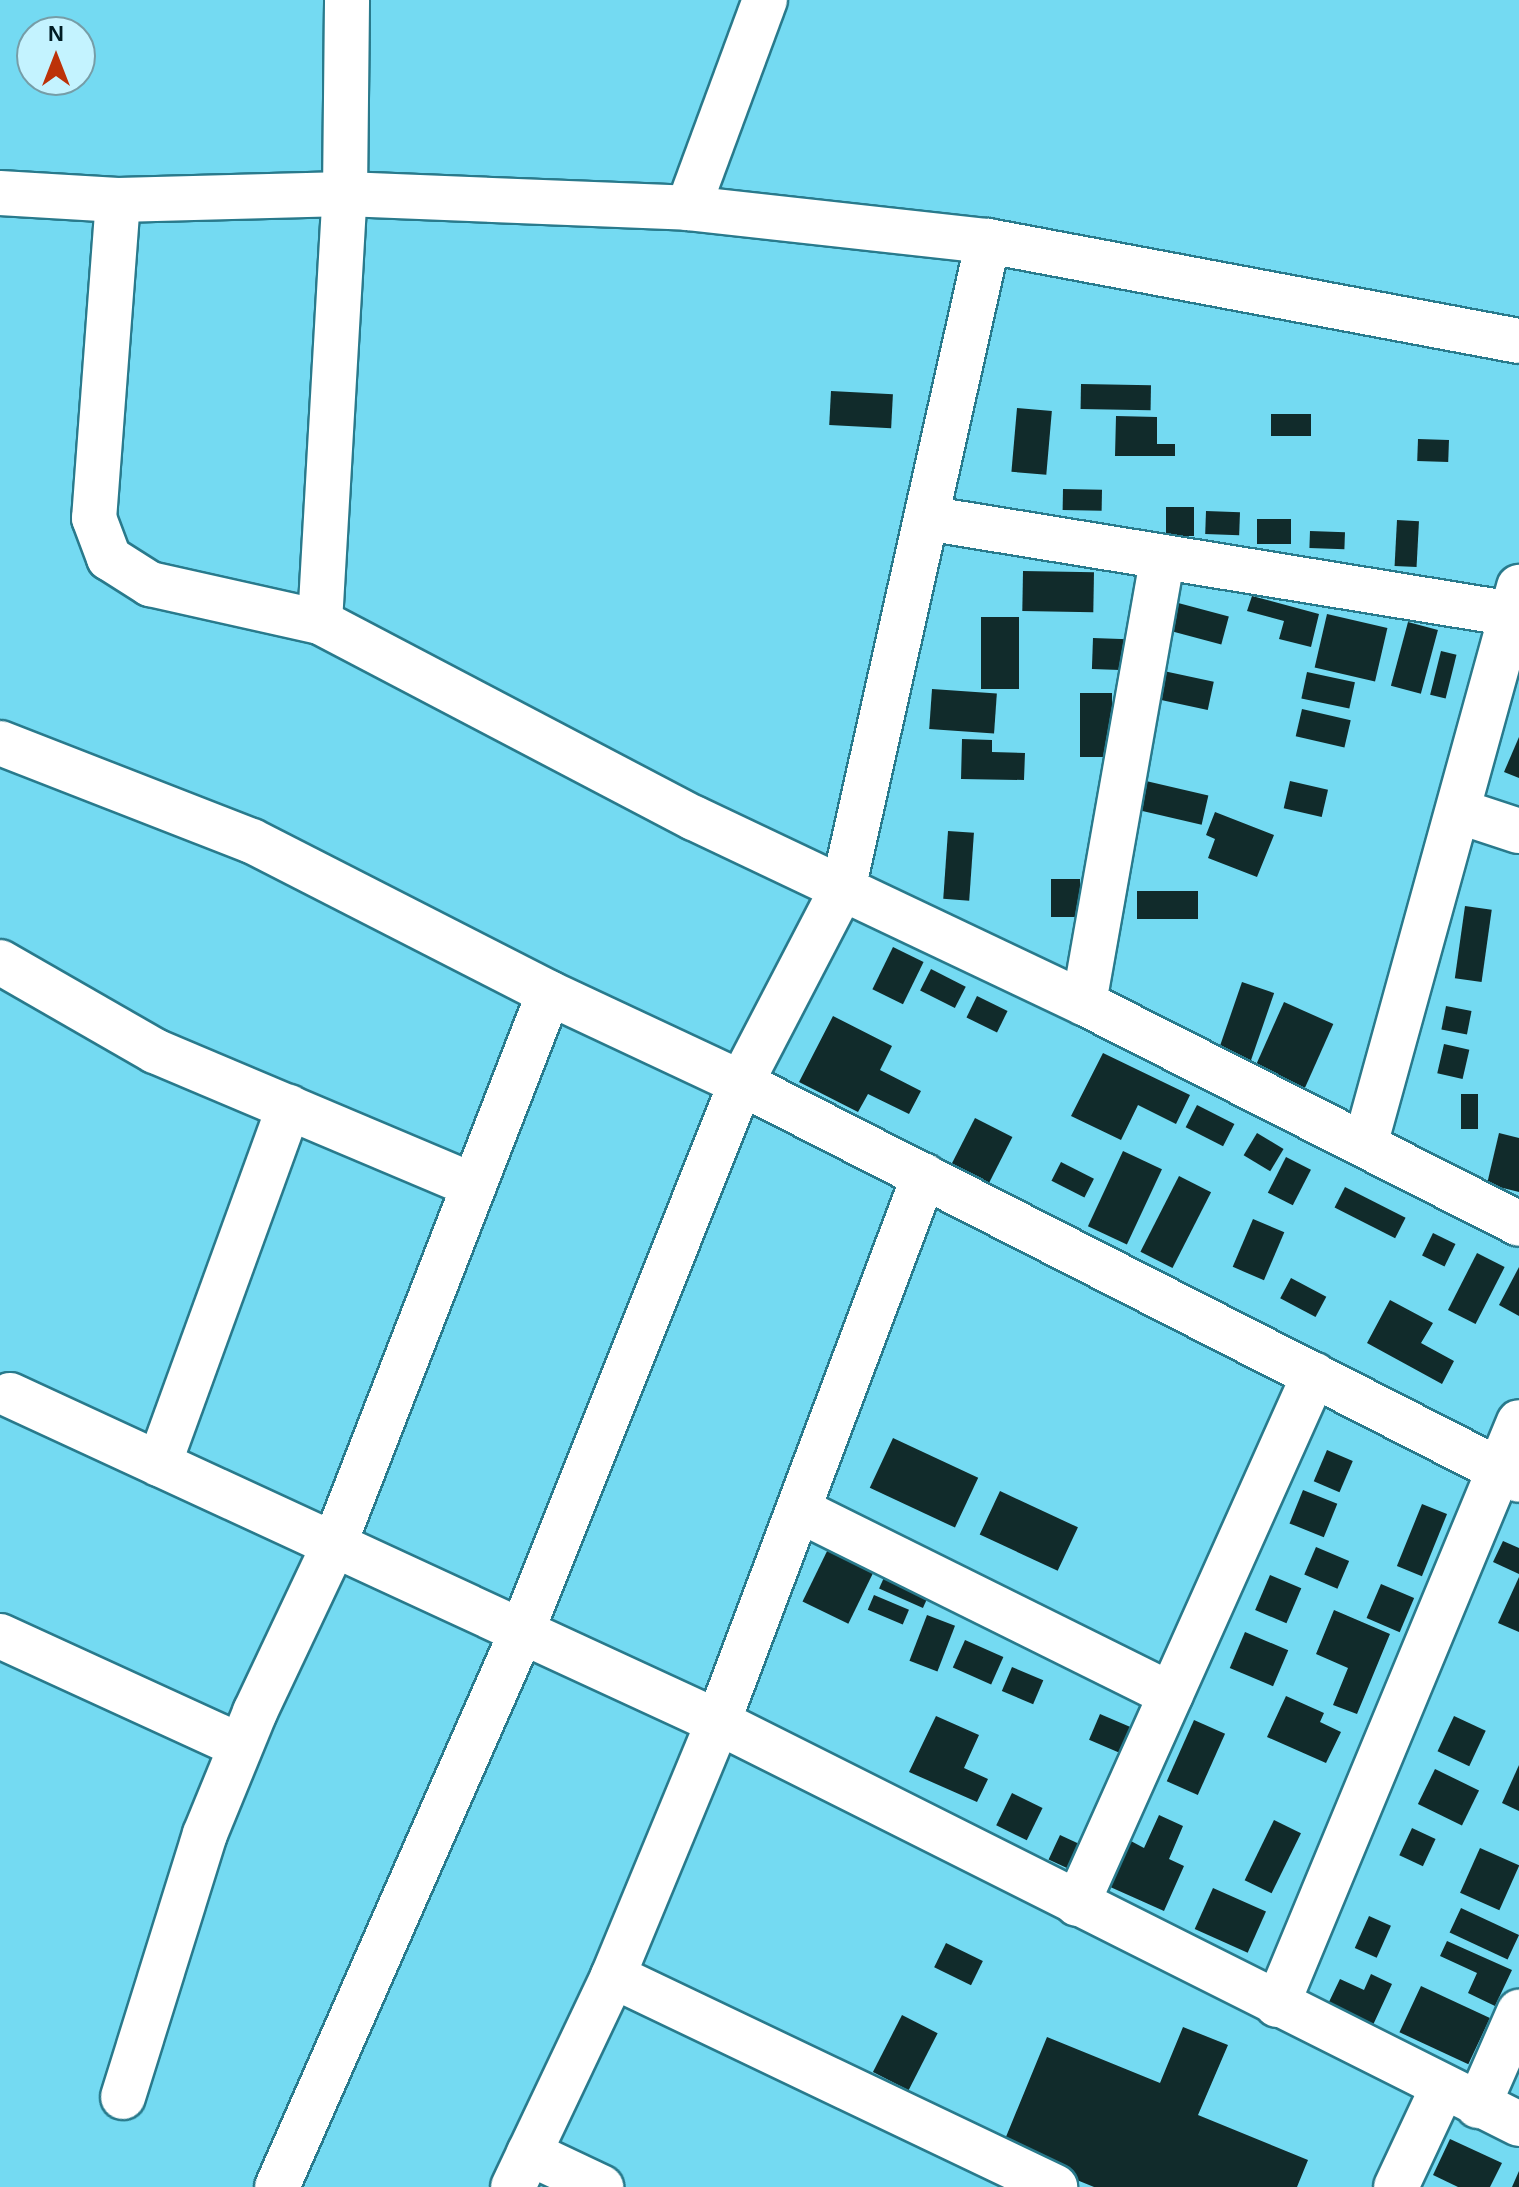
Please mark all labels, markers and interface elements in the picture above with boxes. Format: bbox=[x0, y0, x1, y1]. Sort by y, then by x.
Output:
north arrow bbox=[16, 16, 96, 96]
text: N bbox=[48, 21, 64, 46]

